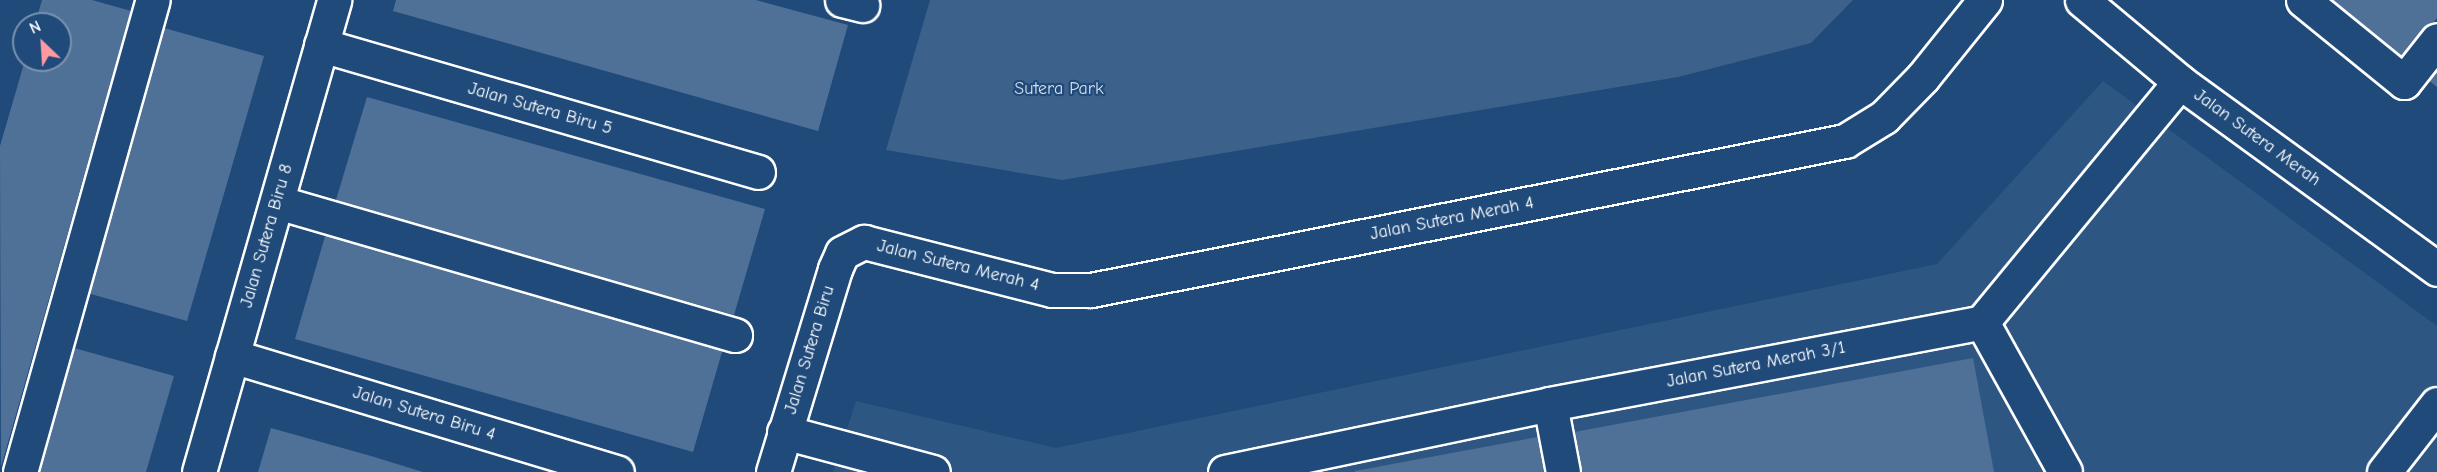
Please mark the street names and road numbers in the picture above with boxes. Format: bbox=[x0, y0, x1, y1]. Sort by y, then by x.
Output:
street label: Jalan Sutera Biru 5 bbox=[465, 78, 615, 140]
street label: Jalan Sutera Merah bbox=[2189, 85, 2325, 191]
street label: Jalan Sutera Biru 8 bbox=[236, 162, 298, 310]
street label: Jalan Sutera Merah 4 bbox=[1368, 193, 1536, 245]
street label: Jalan Sutera Merah 4 bbox=[875, 235, 1041, 297]
street label: Jalan Sutera Biru bbox=[780, 283, 840, 417]
street label: Jalan Sutera Merah 3/1 bbox=[1665, 337, 1847, 393]
street label: Jalan Sutera Biru 4 bbox=[350, 382, 498, 446]

